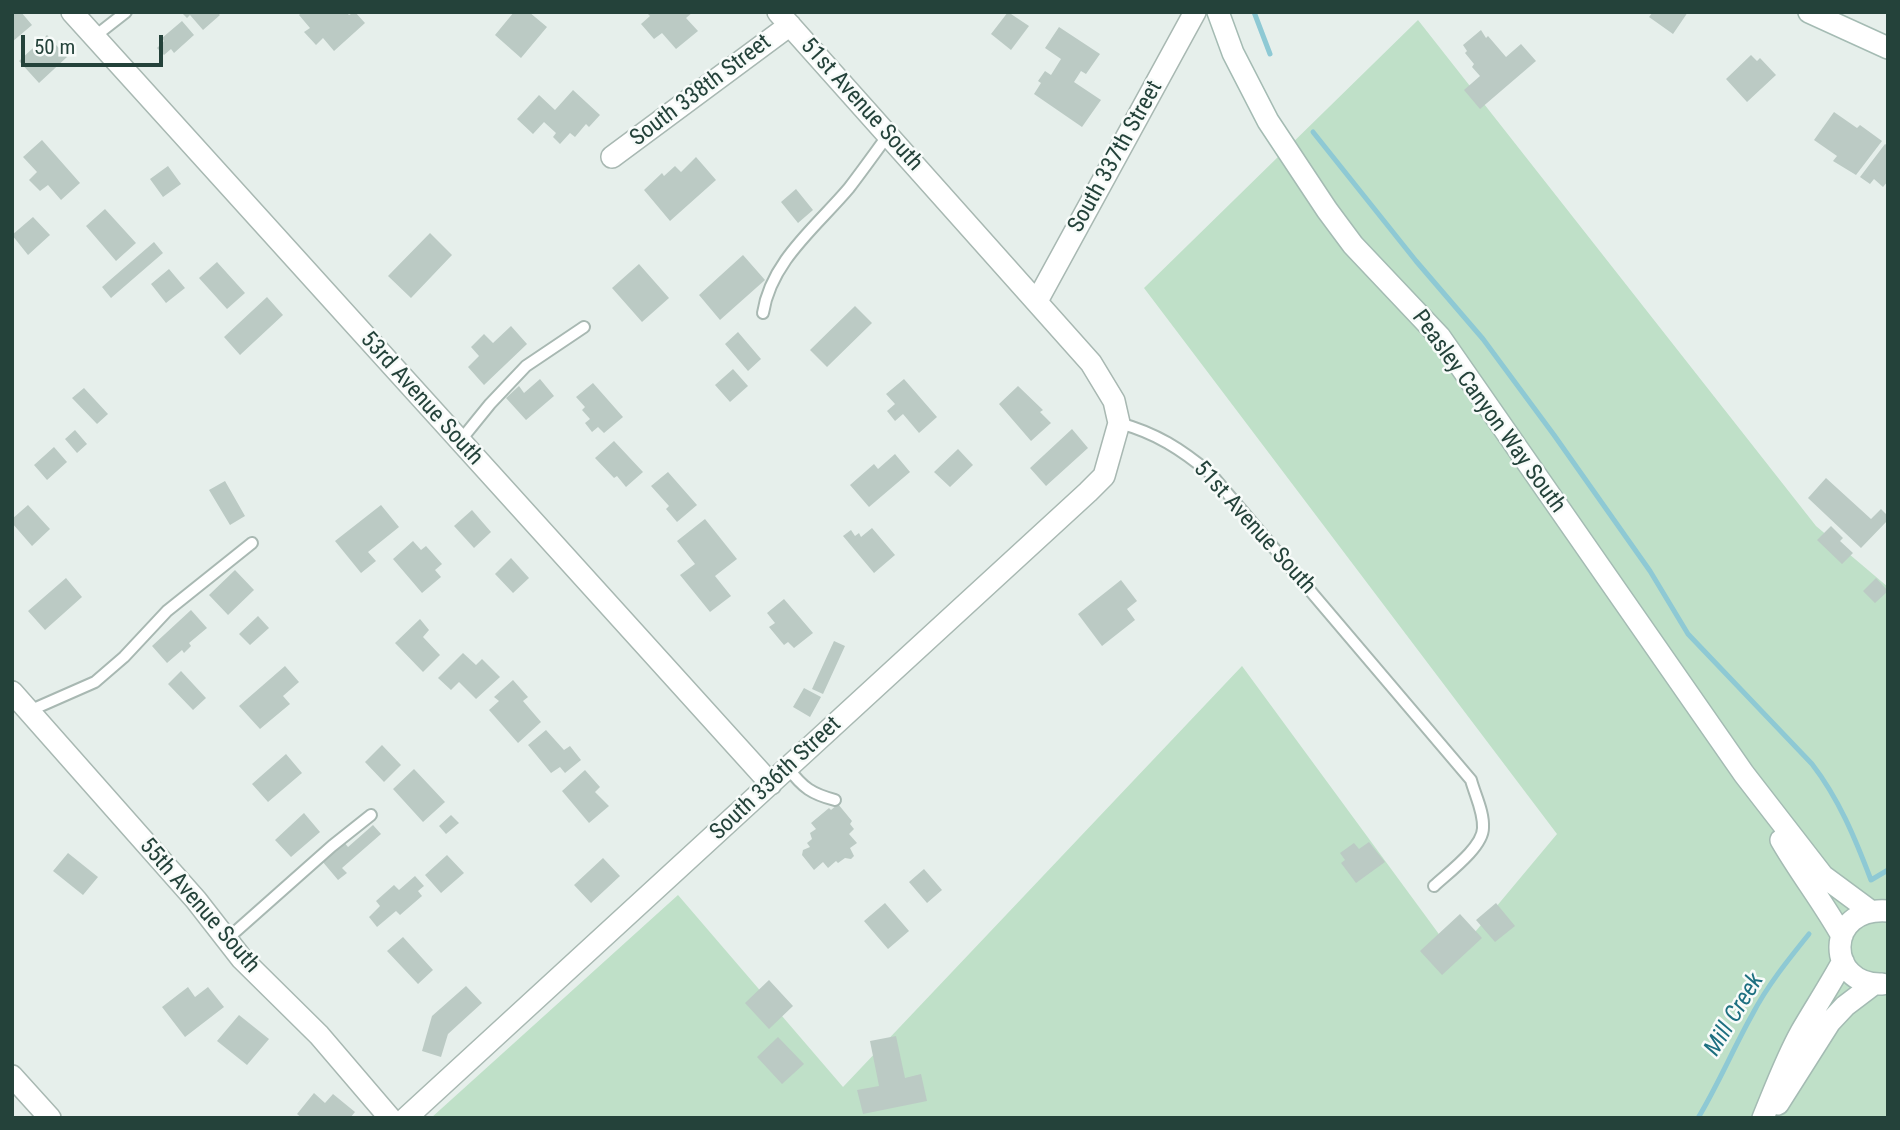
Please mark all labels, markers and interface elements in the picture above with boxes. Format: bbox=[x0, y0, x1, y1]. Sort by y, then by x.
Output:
scale bar bbox=[24, 21, 166, 65]
street label: South 338th Street bbox=[625, 29, 777, 153]
street label: 51st Avenue South bbox=[794, 33, 928, 177]
text: 50 m bbox=[34, 35, 75, 59]
street label: South 337th Street bbox=[1063, 76, 1169, 238]
street label: Peasley Canyon Way South bbox=[1405, 305, 1571, 519]
street label: 53rd Avenue South bbox=[354, 327, 488, 471]
street label: 51st Avenue South bbox=[1187, 456, 1321, 600]
street label: South 336th Street bbox=[705, 711, 847, 847]
street label: 55th Avenue South bbox=[133, 833, 265, 979]
water label: Mill Creek bbox=[1699, 968, 1771, 1062]

